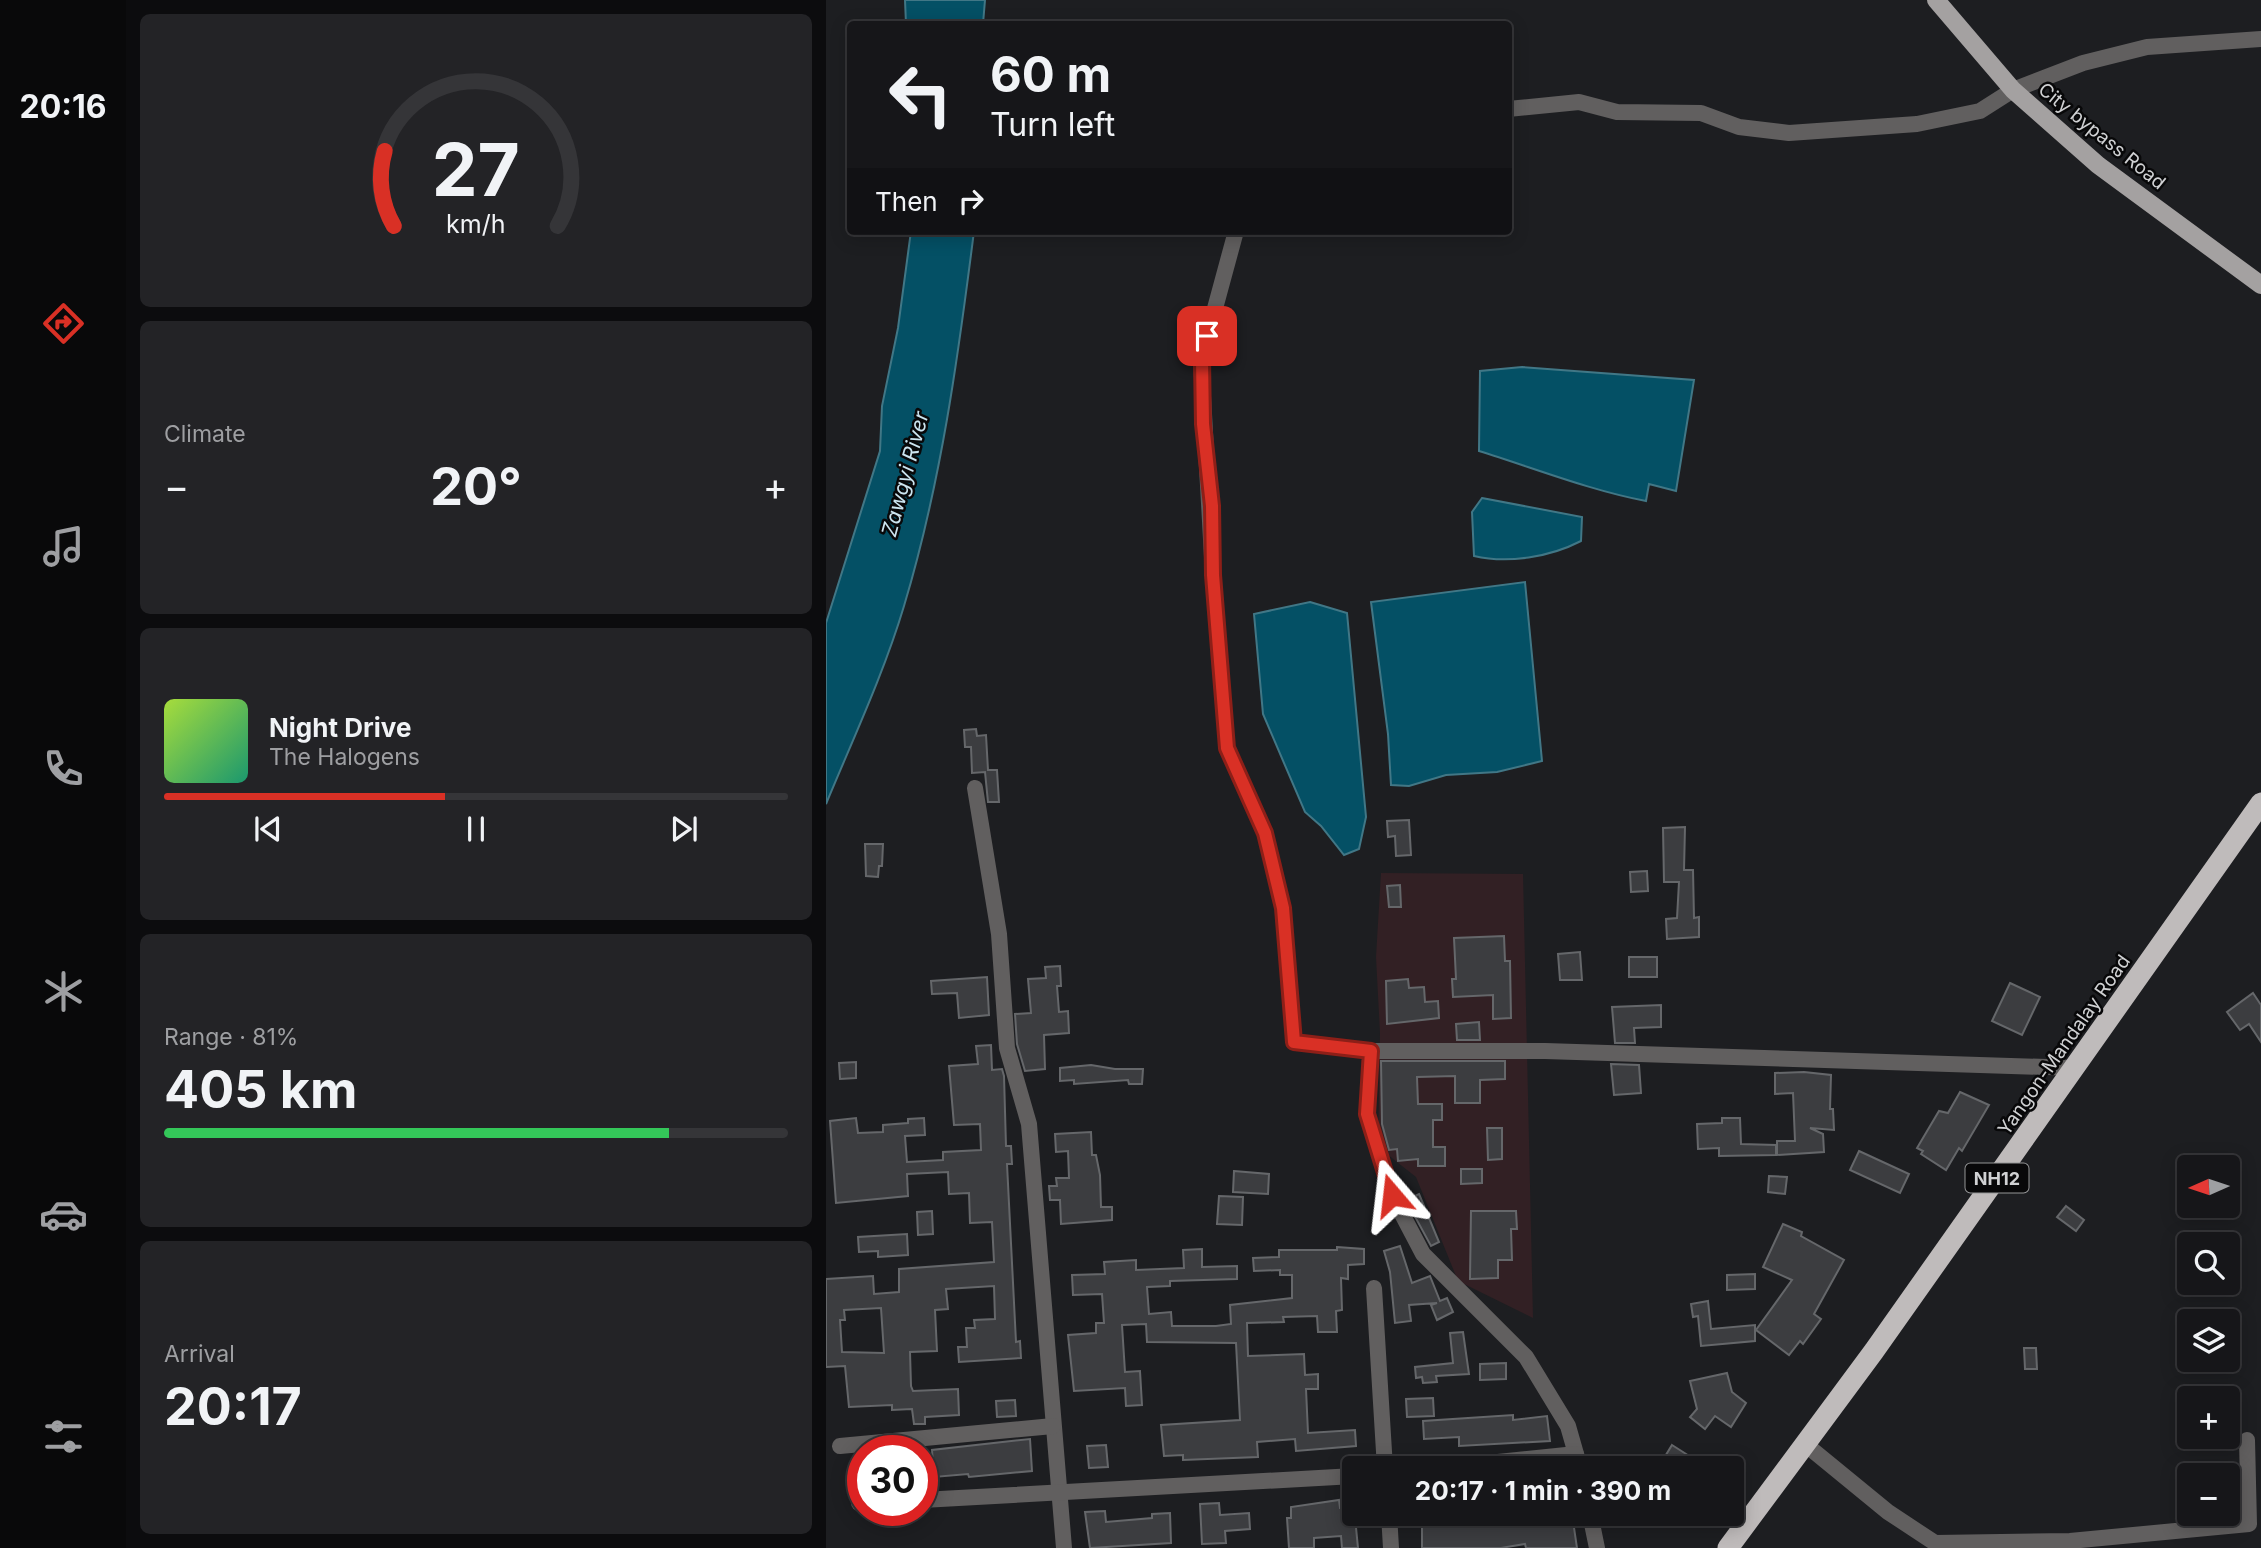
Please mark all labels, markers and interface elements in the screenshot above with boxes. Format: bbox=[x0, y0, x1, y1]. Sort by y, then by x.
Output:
text: 60 m bbox=[990, 45, 1111, 104]
icon: left bbox=[875, 49, 966, 140]
street label: City bypass Road bbox=[2034, 78, 2170, 194]
text: 20:16 bbox=[20, 87, 107, 126]
text: Turn left bbox=[990, 105, 1115, 144]
text: 27 bbox=[432, 126, 520, 215]
icon: right bbox=[952, 182, 990, 220]
text: Then bbox=[875, 186, 938, 217]
text: km/h bbox=[446, 209, 506, 239]
icon: directions bbox=[39, 299, 88, 348]
pin bbox=[1177, 306, 1237, 366]
icon: arrive bbox=[1188, 317, 1226, 355]
water label: Zawgyi River bbox=[876, 408, 934, 539]
text: Climate bbox=[164, 420, 246, 448]
text: 20° bbox=[430, 455, 522, 518]
text: − bbox=[164, 463, 189, 509]
text: + bbox=[763, 463, 788, 509]
icon: music bbox=[39, 522, 88, 571]
text: Night Drive bbox=[269, 712, 411, 743]
text: The Halogens bbox=[269, 743, 420, 771]
icon: phone bbox=[39, 744, 88, 793]
icon: previous bbox=[249, 810, 287, 848]
icon: pause bbox=[457, 810, 495, 848]
icon: next bbox=[665, 810, 703, 848]
street label: Yangon-Mandalay Road bbox=[1993, 950, 2135, 1140]
icon: climate bbox=[39, 967, 88, 1016]
text: Range · 81% bbox=[164, 1023, 298, 1051]
text: 405 km bbox=[164, 1058, 357, 1121]
north arrow bbox=[2177, 1155, 2240, 1218]
map controls bbox=[2177, 1155, 2240, 1526]
position arrow bbox=[1355, 1158, 1429, 1232]
road number: NH12 bbox=[1966, 1163, 2028, 1192]
icon: car bbox=[39, 1190, 88, 1239]
button: search bbox=[2177, 1232, 2240, 1295]
button: layers bbox=[2177, 1309, 2240, 1372]
text: Arrival bbox=[164, 1340, 235, 1368]
text: 20:17 bbox=[164, 1375, 302, 1438]
button: + bbox=[2177, 1386, 2240, 1449]
icon: filters bbox=[39, 1412, 88, 1461]
speed limit sign: 30 bbox=[847, 1435, 938, 1526]
button: − bbox=[2177, 1463, 2240, 1526]
text: 20:17 · 1 min · 390 m bbox=[1415, 1475, 1671, 1506]

